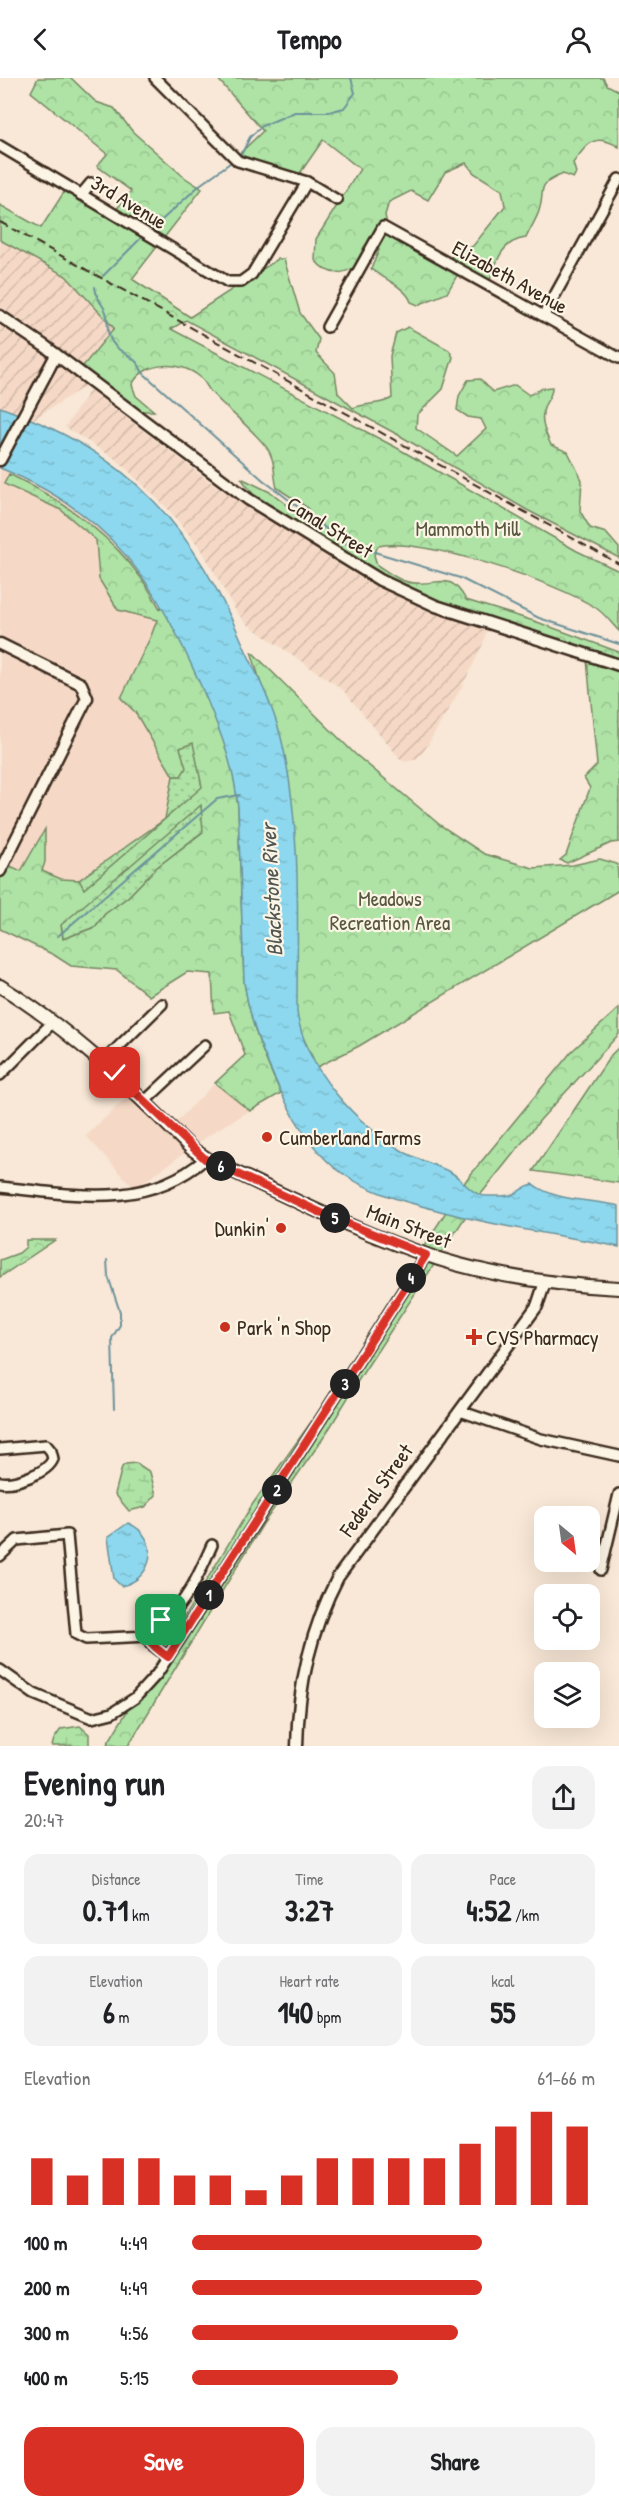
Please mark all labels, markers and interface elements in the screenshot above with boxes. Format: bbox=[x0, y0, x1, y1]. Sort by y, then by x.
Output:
text: Tempo bbox=[277, 21, 342, 57]
icon: back bbox=[24, 23, 57, 56]
icon: person bbox=[562, 23, 595, 56]
street label: 3rd Avenue bbox=[86, 168, 172, 236]
street label: Elizabeth Avenue bbox=[447, 233, 573, 321]
street label: Canal Street bbox=[281, 489, 379, 565]
park label: Mammoth Mill bbox=[416, 514, 521, 543]
water label: Blackstone River bbox=[252, 820, 289, 957]
park label: Meadows Recreation Area bbox=[330, 884, 450, 937]
pin bbox=[89, 1047, 140, 1098]
icon: check bbox=[98, 1056, 131, 1089]
place label: Cumberland Farms bbox=[279, 1123, 421, 1152]
marker: Cumberland Farms bbox=[260, 1130, 274, 1144]
pin: 6 bbox=[206, 1151, 236, 1181]
text: 6 bbox=[218, 1155, 224, 1177]
street label: Main Street bbox=[362, 1197, 456, 1256]
pin: 5 bbox=[320, 1203, 350, 1233]
text: 5 bbox=[332, 1207, 338, 1229]
place label: Dunkin' bbox=[215, 1214, 269, 1243]
marker: Dunkin' bbox=[274, 1221, 288, 1235]
pin: 4 bbox=[396, 1263, 426, 1293]
text: 4 bbox=[408, 1267, 414, 1289]
place label: Park 'n Shop bbox=[237, 1313, 331, 1342]
marker: Park 'n Shop bbox=[218, 1320, 232, 1334]
place label: CVS Pharmacy bbox=[486, 1323, 599, 1352]
marker: CVS Pharmacy bbox=[467, 1330, 481, 1344]
pin: 3 bbox=[330, 1369, 360, 1399]
text: 3 bbox=[341, 1373, 349, 1395]
street label: Federal Street bbox=[332, 1437, 420, 1543]
pin: 2 bbox=[262, 1475, 292, 1505]
text: 2 bbox=[273, 1479, 281, 1501]
north arrow bbox=[534, 1506, 600, 1572]
map controls bbox=[534, 1506, 600, 1728]
pin: 1 bbox=[194, 1580, 224, 1610]
text: 1 bbox=[206, 1584, 212, 1606]
button: locate bbox=[534, 1584, 600, 1650]
pin bbox=[135, 1594, 186, 1645]
icon: arrive bbox=[144, 1603, 177, 1636]
button: layers bbox=[534, 1662, 600, 1728]
text: Evening run bbox=[24, 1761, 165, 1805]
button: share bbox=[532, 1766, 595, 1829]
text: 20:47 bbox=[24, 1806, 64, 1833]
text: Distance bbox=[92, 1868, 141, 1890]
text: Time bbox=[295, 1868, 324, 1890]
text: Pace bbox=[490, 1868, 516, 1890]
text: 0.71 bbox=[83, 1890, 128, 1930]
text: 3:27 bbox=[285, 1890, 334, 1930]
text: 4:52 bbox=[466, 1890, 511, 1930]
text: km bbox=[128, 1904, 150, 1926]
text: /km bbox=[511, 1904, 539, 1926]
text: Elevation bbox=[90, 1970, 143, 1992]
text: Heart rate bbox=[280, 1970, 339, 1992]
text: kcal bbox=[491, 1970, 515, 1992]
text: 6 bbox=[103, 1992, 115, 2032]
text: 140 bbox=[278, 1992, 313, 2032]
text: 55 bbox=[490, 1992, 516, 2032]
text: m bbox=[115, 2006, 129, 2028]
text: bpm bbox=[313, 2006, 341, 2028]
text: Elevation bbox=[24, 2064, 90, 2091]
text: 61–66 m bbox=[537, 2064, 595, 2091]
text: 100 m bbox=[24, 2229, 67, 2256]
text: 4:49 bbox=[120, 2229, 147, 2256]
text: 200 m bbox=[24, 2274, 69, 2301]
text: 4:49 bbox=[120, 2274, 147, 2301]
text: 300 m bbox=[24, 2319, 69, 2346]
text: 4:56 bbox=[120, 2319, 149, 2346]
text: 400 m bbox=[24, 2364, 68, 2391]
text: 5:15 bbox=[120, 2364, 149, 2391]
button: Save bbox=[24, 2427, 304, 2496]
button: Share bbox=[316, 2427, 595, 2496]

